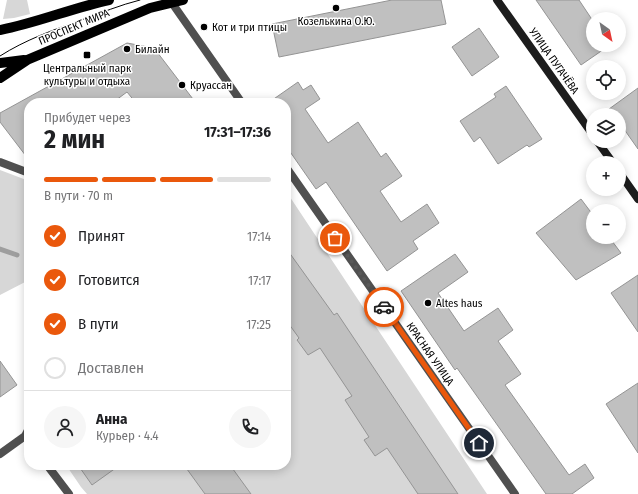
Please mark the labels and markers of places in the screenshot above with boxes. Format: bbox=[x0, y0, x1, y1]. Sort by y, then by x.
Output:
marker: Козелькина О.Ю. bbox=[331, 3, 341, 13]
place label: Козелькина О.Ю. bbox=[297, 15, 375, 28]
place label: Кот и три птицы bbox=[212, 21, 287, 34]
marker: Кот и три птицы bbox=[199, 22, 209, 32]
place label: Билайн bbox=[135, 43, 170, 56]
marker: Билайн bbox=[122, 44, 132, 54]
marker: Центральный парк культуры и отдыха bbox=[82, 50, 92, 60]
place label: Центральный парк культуры и отдыха bbox=[43, 62, 132, 88]
place label: Круассан bbox=[190, 79, 232, 92]
marker: Круассан bbox=[177, 80, 187, 90]
pin bbox=[318, 221, 352, 255]
place label: Altes haus bbox=[436, 297, 483, 310]
marker: Altes haus bbox=[423, 298, 433, 308]
pin bbox=[462, 426, 496, 460]

